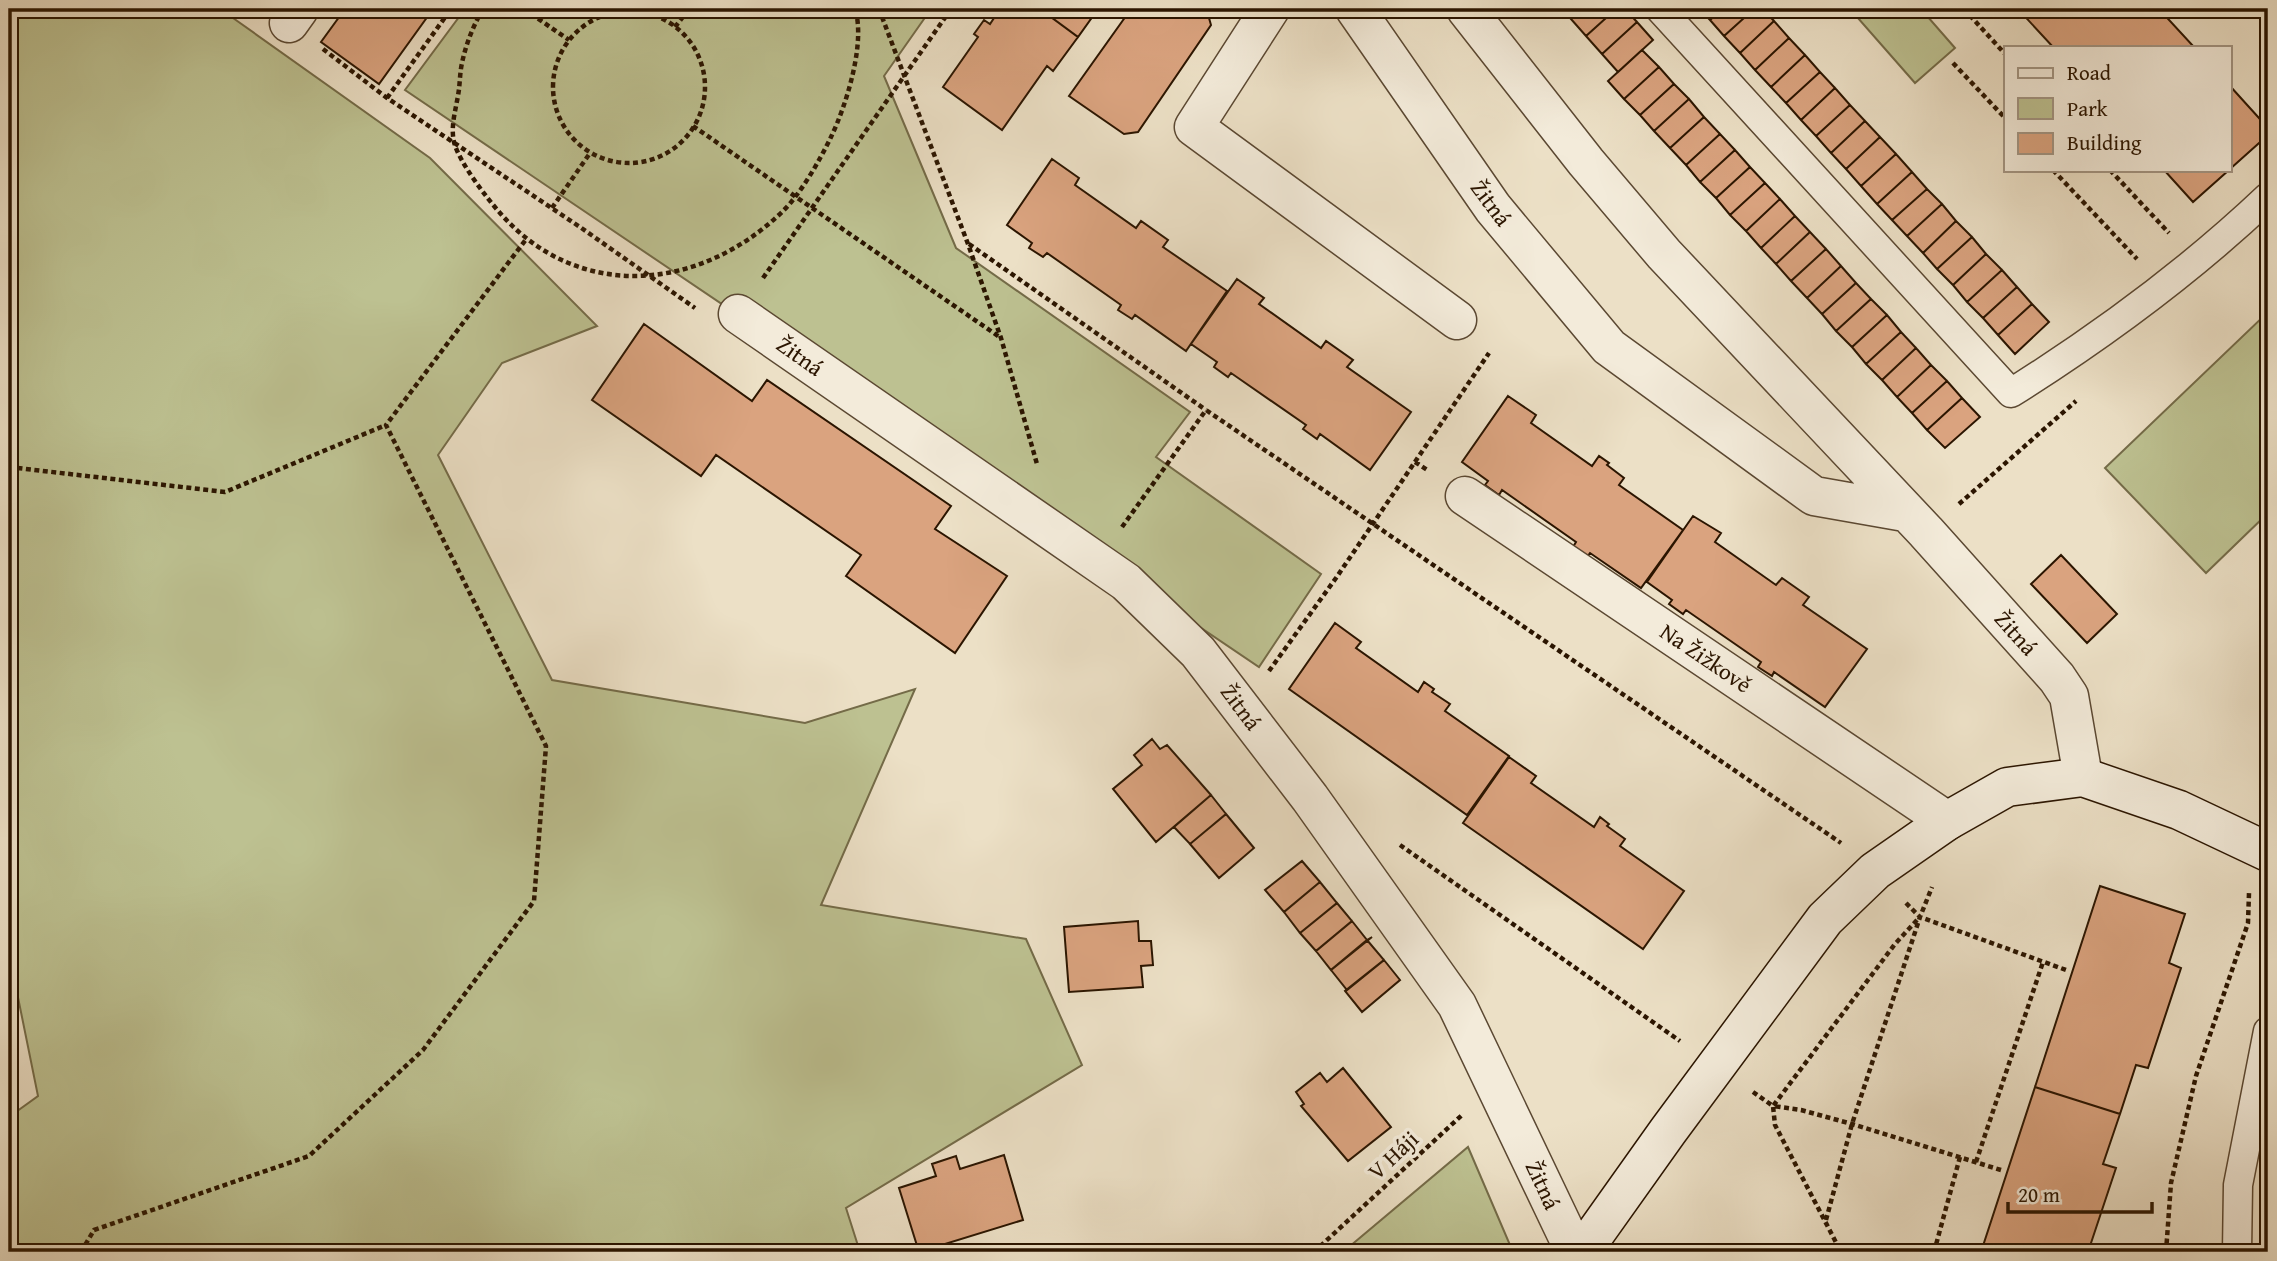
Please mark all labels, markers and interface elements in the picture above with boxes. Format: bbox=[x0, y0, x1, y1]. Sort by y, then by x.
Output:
legend bbox=[2004, 46, 2232, 172]
text: Road bbox=[2067, 57, 2112, 88]
text: Park bbox=[2067, 93, 2108, 124]
text: Building bbox=[2067, 127, 2142, 158]
street label: Žitná bbox=[1463, 173, 1520, 233]
street label: Žitná bbox=[770, 328, 831, 384]
street label: Žitná bbox=[1987, 603, 2046, 663]
street label: Na Žižkově bbox=[1654, 615, 1759, 700]
street label: Žitná bbox=[1213, 677, 1270, 737]
street label: V Háji bbox=[1360, 1122, 1425, 1187]
street label: Žitná bbox=[1518, 1155, 1569, 1215]
scale bar bbox=[2008, 1170, 2151, 1214]
text: 20 m bbox=[2018, 1179, 2060, 1210]

